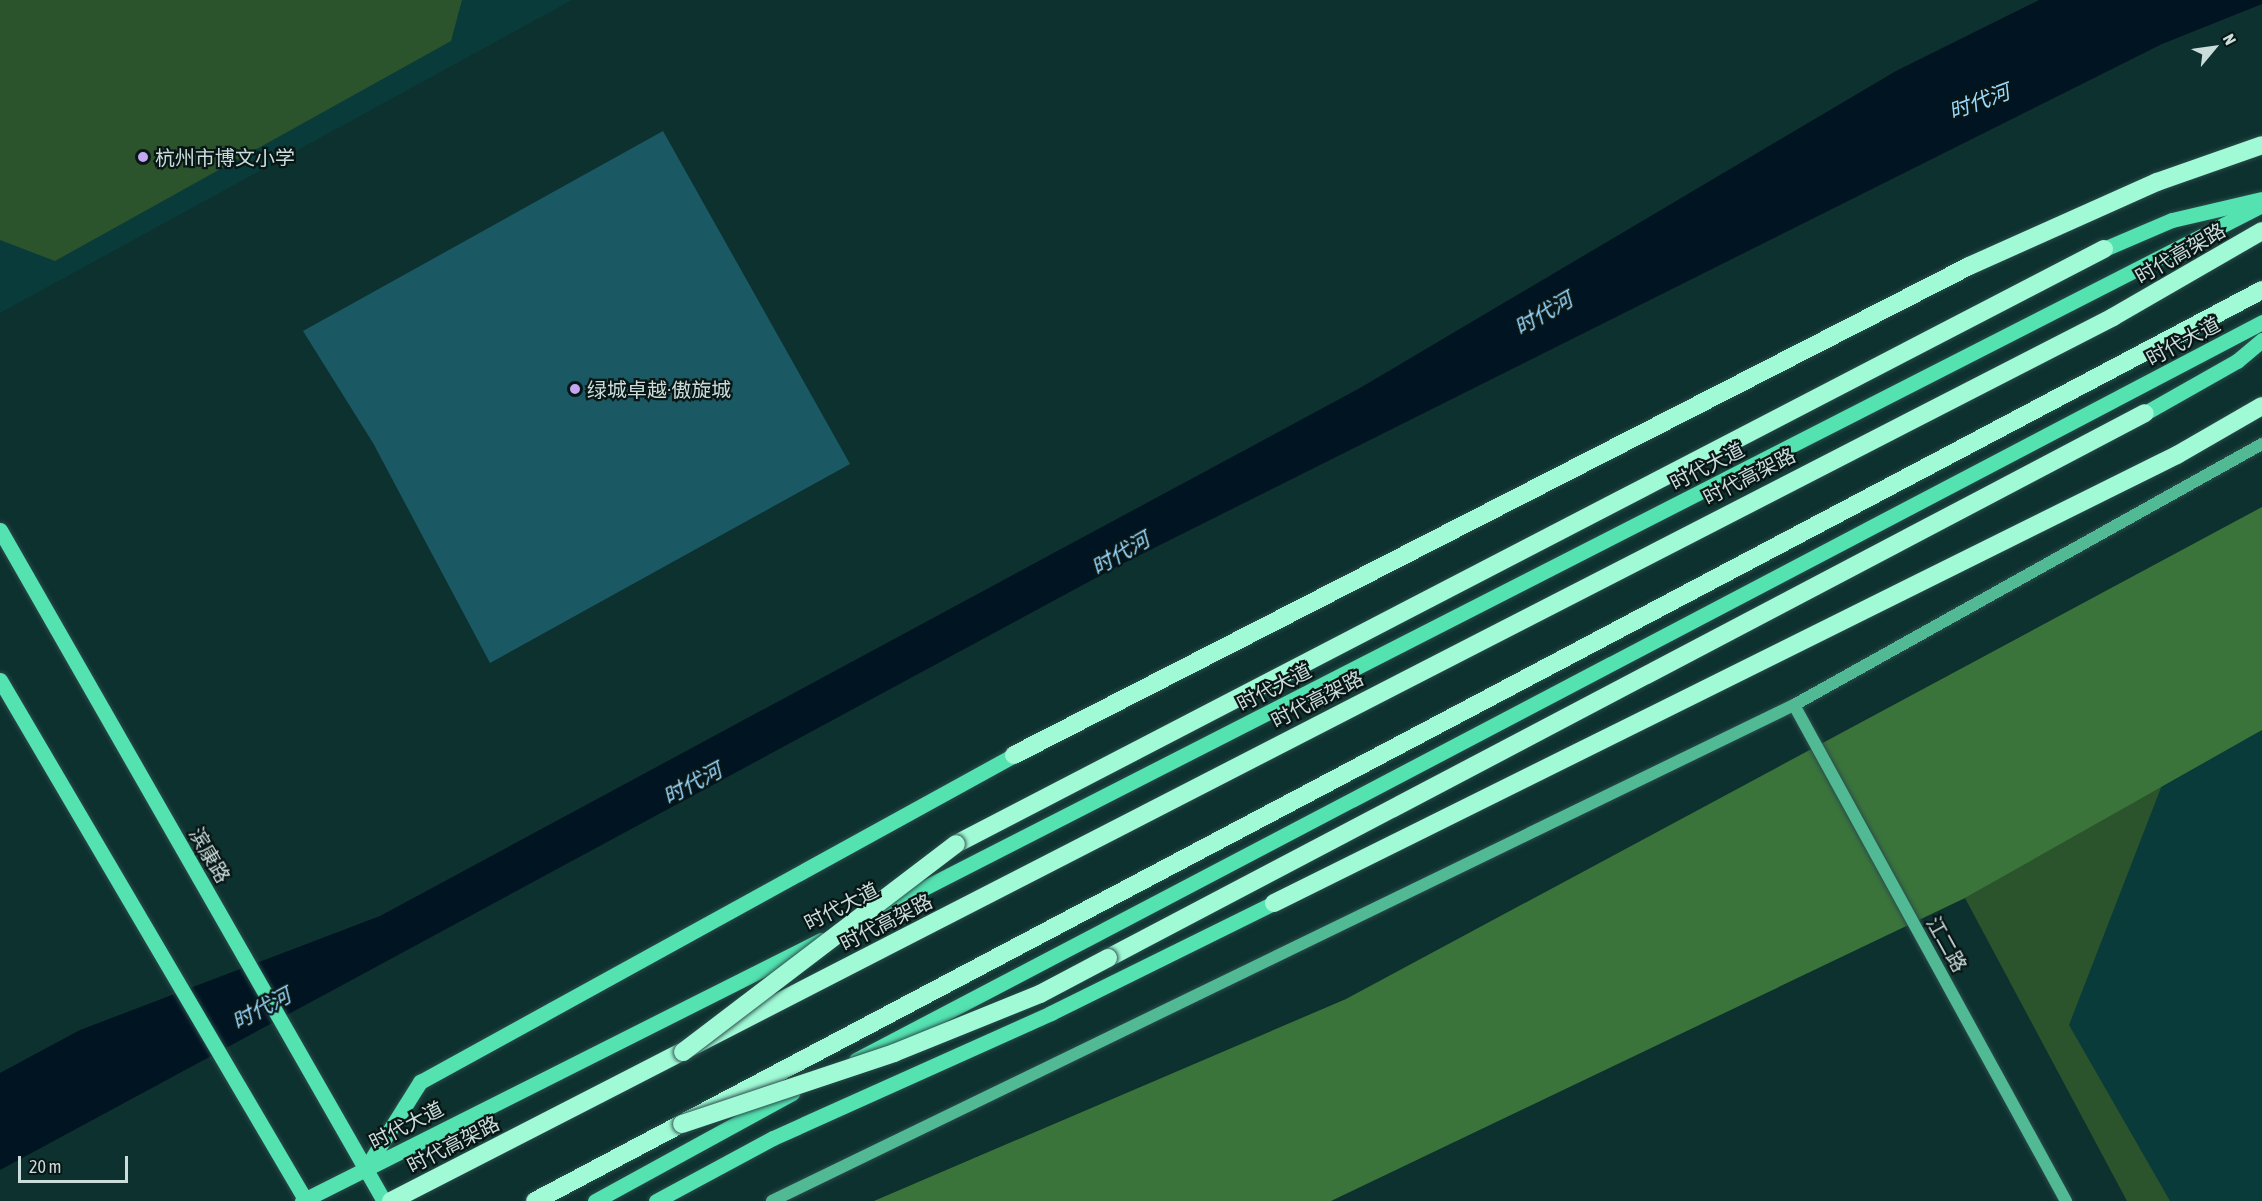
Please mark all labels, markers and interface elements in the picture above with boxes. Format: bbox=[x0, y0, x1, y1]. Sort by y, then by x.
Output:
north arrow bbox=[2184, 18, 2244, 78]
text: N bbox=[2220, 31, 2240, 48]
water label: 时代河 bbox=[1945, 78, 2013, 124]
place label: 杭州市博文小学 bbox=[155, 145, 295, 169]
marker: 杭州市博文小学 bbox=[136, 150, 150, 164]
street label: 时代高架路 bbox=[2131, 218, 2229, 288]
water label: 时代河 bbox=[1509, 286, 1577, 340]
street label: 时代大道 bbox=[2142, 312, 2224, 370]
place label: 绿城卓越·傲旋城 bbox=[587, 377, 731, 401]
marker: 绿城卓越·傲旋城 bbox=[568, 382, 582, 396]
street label: 时代大道 bbox=[1666, 437, 1748, 495]
street label: 时代高架路 bbox=[1699, 443, 1799, 509]
water label: 时代河 bbox=[1086, 526, 1154, 580]
street label: 时代大道 bbox=[1233, 658, 1315, 716]
street label: 时代高架路 bbox=[1267, 666, 1367, 732]
water label: 时代河 bbox=[658, 757, 726, 809]
street label: 滨康路 bbox=[185, 823, 235, 887]
street label: 时代大道 bbox=[800, 877, 882, 935]
street label: 时代高架路 bbox=[836, 889, 936, 955]
street label: 江二路 bbox=[1922, 912, 1972, 976]
water label: 时代河 bbox=[227, 982, 295, 1034]
street label: 时代大道 bbox=[365, 1096, 447, 1154]
street label: 时代高架路 bbox=[403, 1111, 503, 1177]
scale bar bbox=[21, 1144, 130, 1182]
text: 20 m bbox=[29, 1156, 61, 1177]

